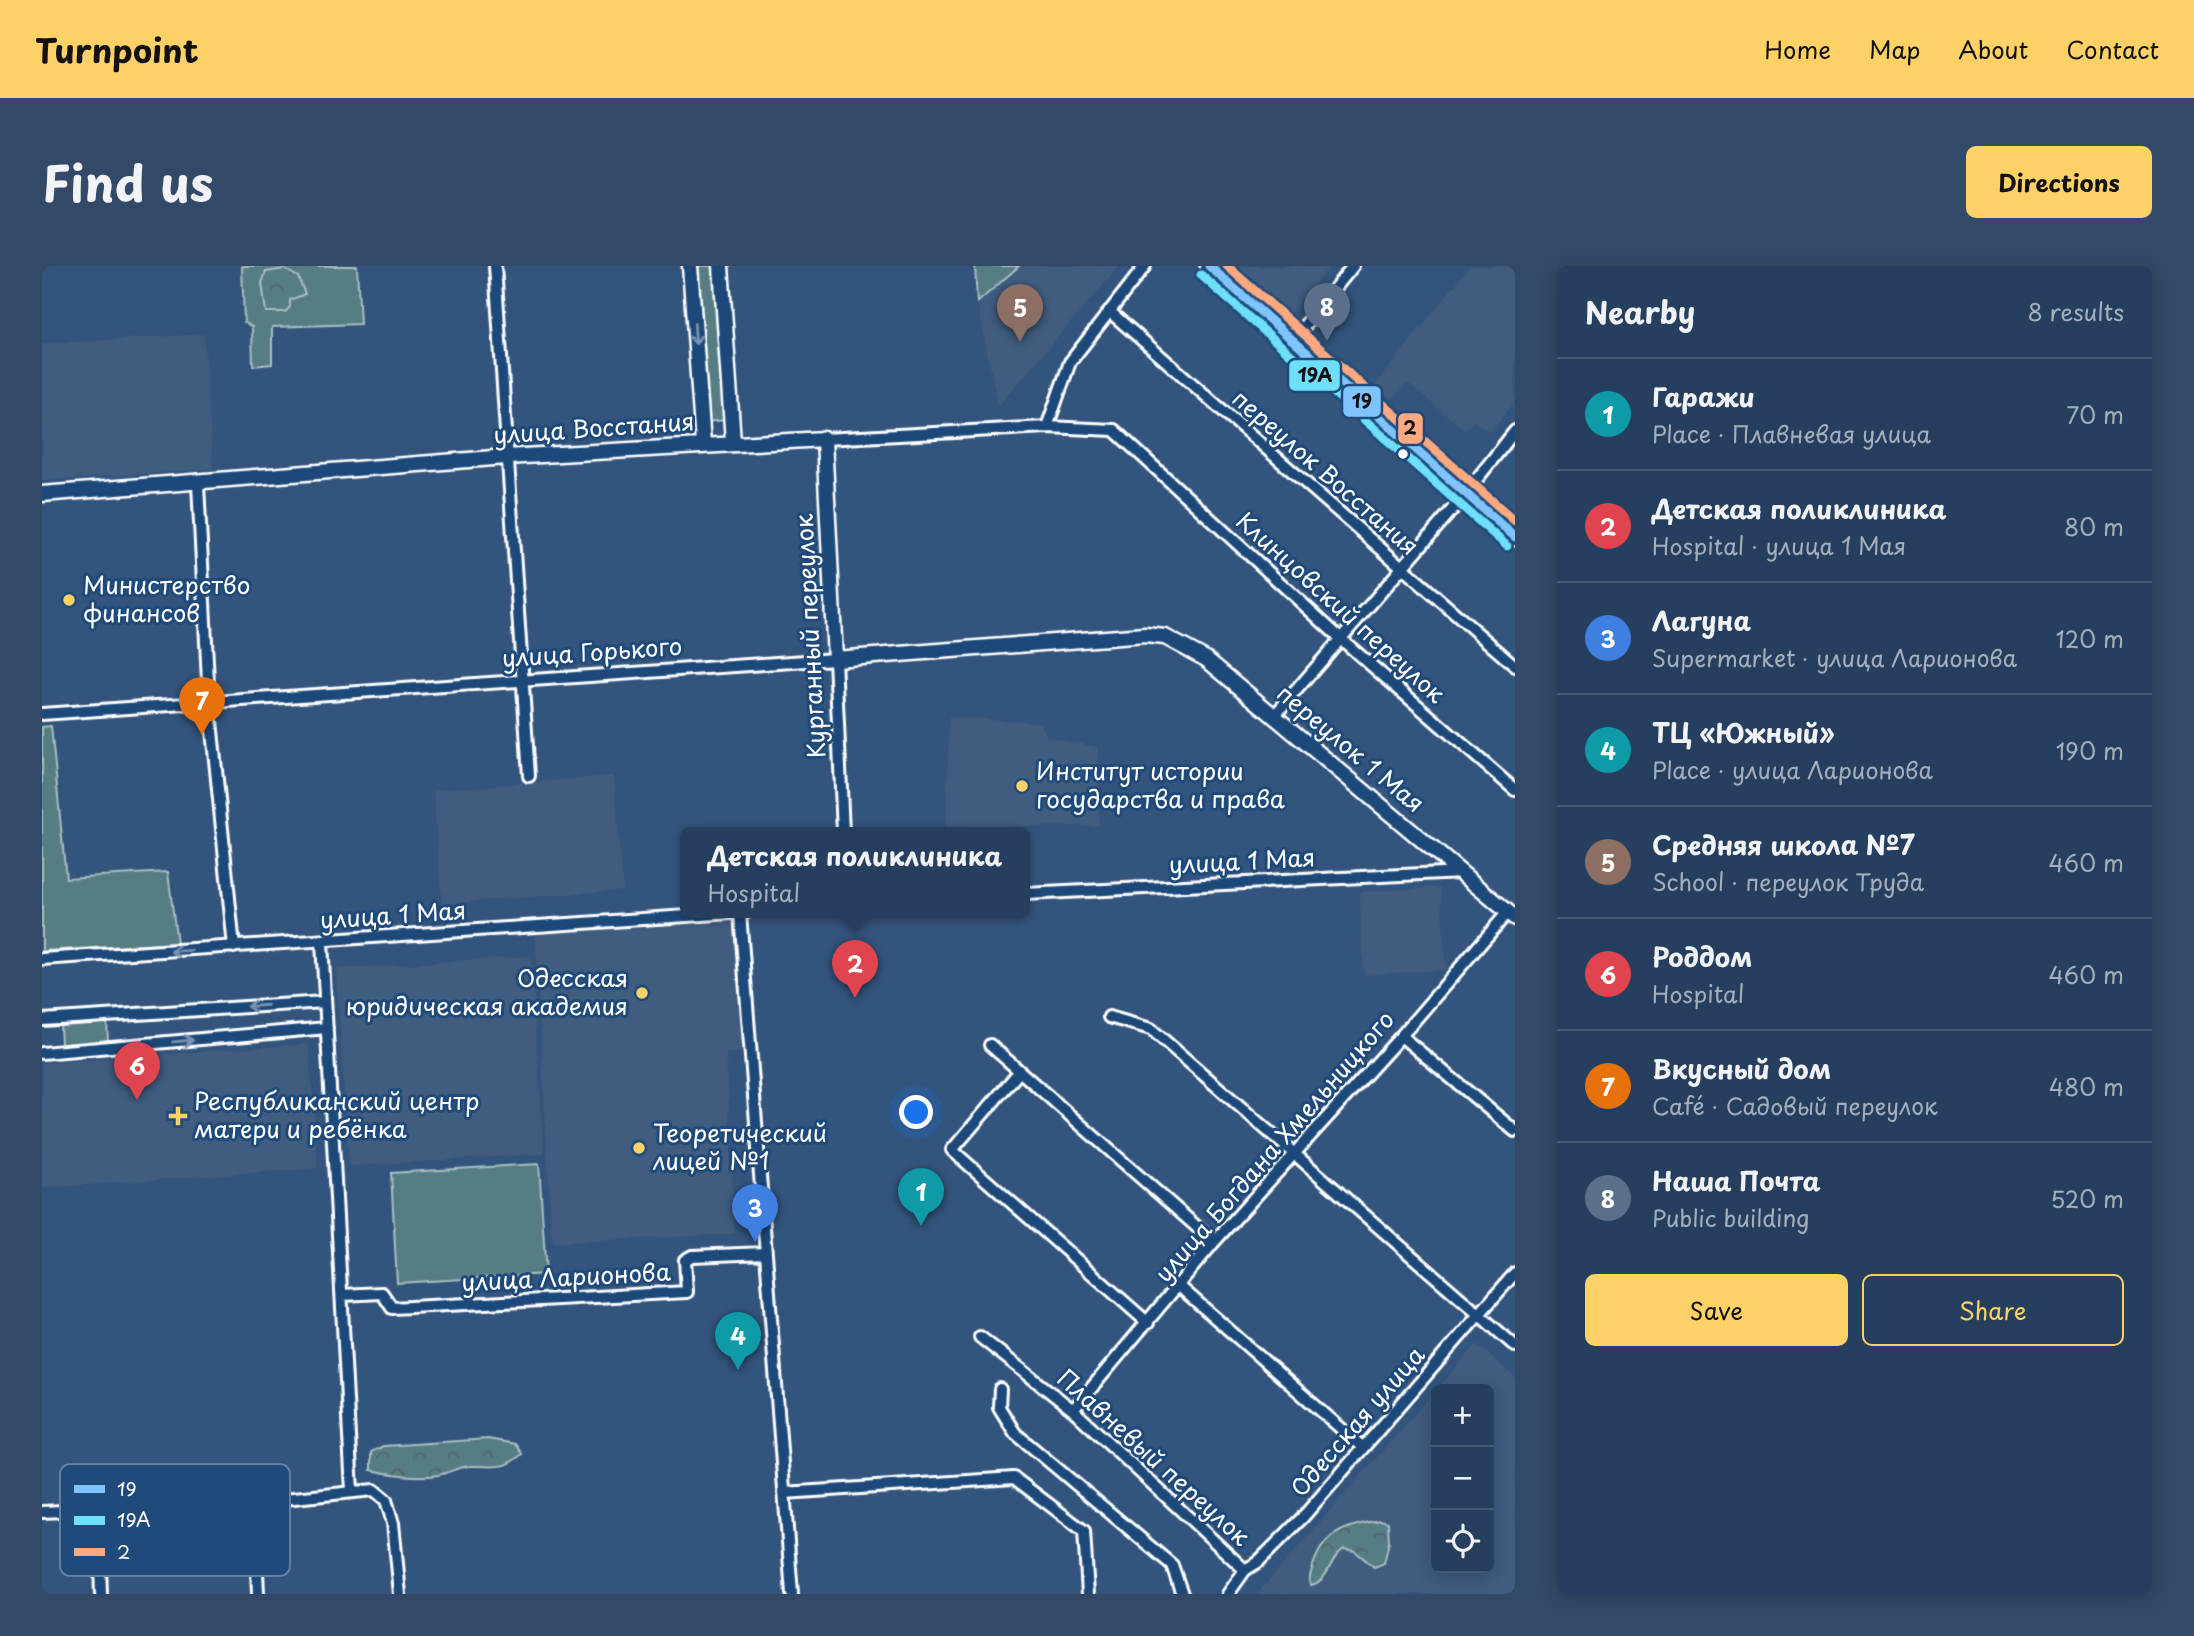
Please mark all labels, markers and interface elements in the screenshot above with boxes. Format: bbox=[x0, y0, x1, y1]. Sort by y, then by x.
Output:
text: Turnpoint bbox=[35, 24, 199, 74]
text: Home bbox=[1764, 31, 1831, 67]
text: Map bbox=[1869, 31, 1920, 67]
text: About bbox=[1958, 31, 2028, 67]
text: Contact bbox=[2066, 31, 2159, 67]
text: Find us bbox=[42, 145, 213, 219]
button: Directions bbox=[1966, 146, 2152, 218]
pin: 8 bbox=[1304, 283, 1350, 341]
pin: 5 bbox=[997, 284, 1043, 342]
text: Nearby bbox=[1585, 289, 1695, 334]
text: 8 results bbox=[2028, 294, 2124, 329]
one-way arrow bbox=[689, 322, 702, 345]
line badge: 19А bbox=[1288, 359, 1341, 392]
text: 19А bbox=[1298, 360, 1332, 388]
text: Гаражи bbox=[1652, 377, 1755, 416]
street label: переулок Восстания bbox=[1225, 380, 1428, 563]
line badge: 19 bbox=[1342, 385, 1382, 418]
text: 19 bbox=[1352, 386, 1372, 414]
text: 1 bbox=[1603, 397, 1614, 432]
text: 70 m bbox=[2066, 397, 2124, 432]
street label: улица Восстания bbox=[492, 402, 696, 452]
line badge: 2 bbox=[1397, 412, 1424, 445]
text: 2 bbox=[1403, 413, 1417, 441]
text: Place · Плавневая улица bbox=[1652, 416, 1931, 451]
unlabelled marker bbox=[1396, 447, 1410, 461]
text: Детская поликлиника bbox=[1652, 489, 1947, 528]
street label: Клинцовский переулок bbox=[1229, 502, 1455, 711]
text: 2 bbox=[1600, 509, 1616, 544]
text: 80 m bbox=[2064, 509, 2124, 544]
street label: Курганный переулок bbox=[785, 512, 833, 759]
text: Hospital · улица 1 Мая bbox=[1652, 528, 1906, 563]
place label: Министерство финансов bbox=[83, 566, 250, 630]
marker: Министерство финансов bbox=[61, 592, 77, 608]
text: Лагуна bbox=[1652, 601, 1751, 640]
text: 3 bbox=[1600, 621, 1616, 656]
text: 120 m bbox=[2056, 621, 2124, 656]
street label: улица Горького bbox=[500, 627, 683, 675]
text: Supermarket · улица Ларионова bbox=[1652, 640, 2017, 675]
street label: переулок 1 Мая bbox=[1270, 675, 1433, 820]
pin: 7 bbox=[179, 677, 225, 735]
text: ТЦ «Южный» bbox=[1652, 713, 1835, 752]
text: 4 bbox=[1600, 733, 1616, 768]
text: 190 m bbox=[2056, 733, 2124, 768]
place label: Институт истории государства и права bbox=[1036, 752, 1285, 816]
text: Place · улица Ларионова bbox=[1652, 752, 1933, 787]
marker: Институт истории государства и права bbox=[1014, 778, 1030, 794]
text: Средняя школа №7 bbox=[1652, 825, 1915, 864]
popup bbox=[680, 827, 1030, 918]
text: Детская поликлиника bbox=[708, 836, 1002, 875]
street label: улица 1 Мая bbox=[1168, 838, 1316, 882]
text: 5 bbox=[1601, 845, 1615, 880]
text: 460 m bbox=[2049, 845, 2124, 880]
text: School · переулок Труда bbox=[1652, 864, 1924, 899]
text: Hospital bbox=[708, 875, 800, 910]
street label: улица 1 Мая bbox=[318, 891, 467, 937]
text: Роддом bbox=[1652, 937, 1752, 976]
pin: 2 bbox=[832, 940, 878, 998]
one-way arrow bbox=[170, 944, 193, 957]
text: 6 bbox=[1600, 957, 1616, 992]
text: 460 m bbox=[2049, 957, 2124, 992]
place label: Одесская юридическая академия bbox=[346, 959, 628, 1023]
text: Hospital bbox=[1652, 976, 1744, 1011]
marker: Одесская юридическая академия bbox=[634, 985, 650, 1001]
one-way arrow bbox=[246, 1000, 269, 1013]
street label: улица Богдана Хмельницкого bbox=[1145, 1002, 1402, 1290]
one-way arrow bbox=[171, 1034, 194, 1047]
pin: 6 bbox=[114, 1042, 160, 1100]
text: Вкусный дом bbox=[1652, 1049, 1831, 1088]
text: 7 bbox=[1601, 1069, 1615, 1104]
text: 480 m bbox=[2049, 1069, 2124, 1104]
place label: Республиканский центр матери и ребёнка bbox=[194, 1082, 479, 1146]
text: Café · Садовый переулок bbox=[1652, 1088, 1938, 1123]
your location bbox=[899, 1095, 933, 1129]
marker: Республиканский центр матери и ребёнка bbox=[168, 1106, 188, 1126]
place label: Теоретический лицей №1 bbox=[652, 1114, 827, 1178]
marker: Теоретический лицей №1 bbox=[631, 1140, 647, 1156]
text: Наша Почта bbox=[1652, 1161, 1821, 1200]
pin: 1 bbox=[898, 1168, 944, 1226]
text: 8 bbox=[1601, 1181, 1615, 1216]
text: 520 m bbox=[2051, 1181, 2124, 1216]
pin: 3 bbox=[732, 1184, 778, 1242]
text: Public building bbox=[1652, 1200, 1809, 1235]
street label: улица Ларионова bbox=[460, 1253, 672, 1299]
button: Save bbox=[1585, 1274, 1848, 1346]
button: Share bbox=[1862, 1274, 2124, 1346]
pin: 4 bbox=[715, 1312, 761, 1370]
street label: Одесская улица bbox=[1281, 1337, 1432, 1504]
street label: Плавневый переулок bbox=[1050, 1360, 1259, 1554]
map controls bbox=[1431, 1384, 1494, 1573]
button: + bbox=[1431, 1384, 1494, 1447]
button: − bbox=[1431, 1447, 1494, 1510]
legend bbox=[60, 1464, 290, 1576]
text: 19 bbox=[117, 1474, 137, 1502]
text: 19А bbox=[117, 1505, 151, 1533]
button: locate bbox=[1431, 1510, 1494, 1573]
text: 2 bbox=[117, 1537, 130, 1565]

